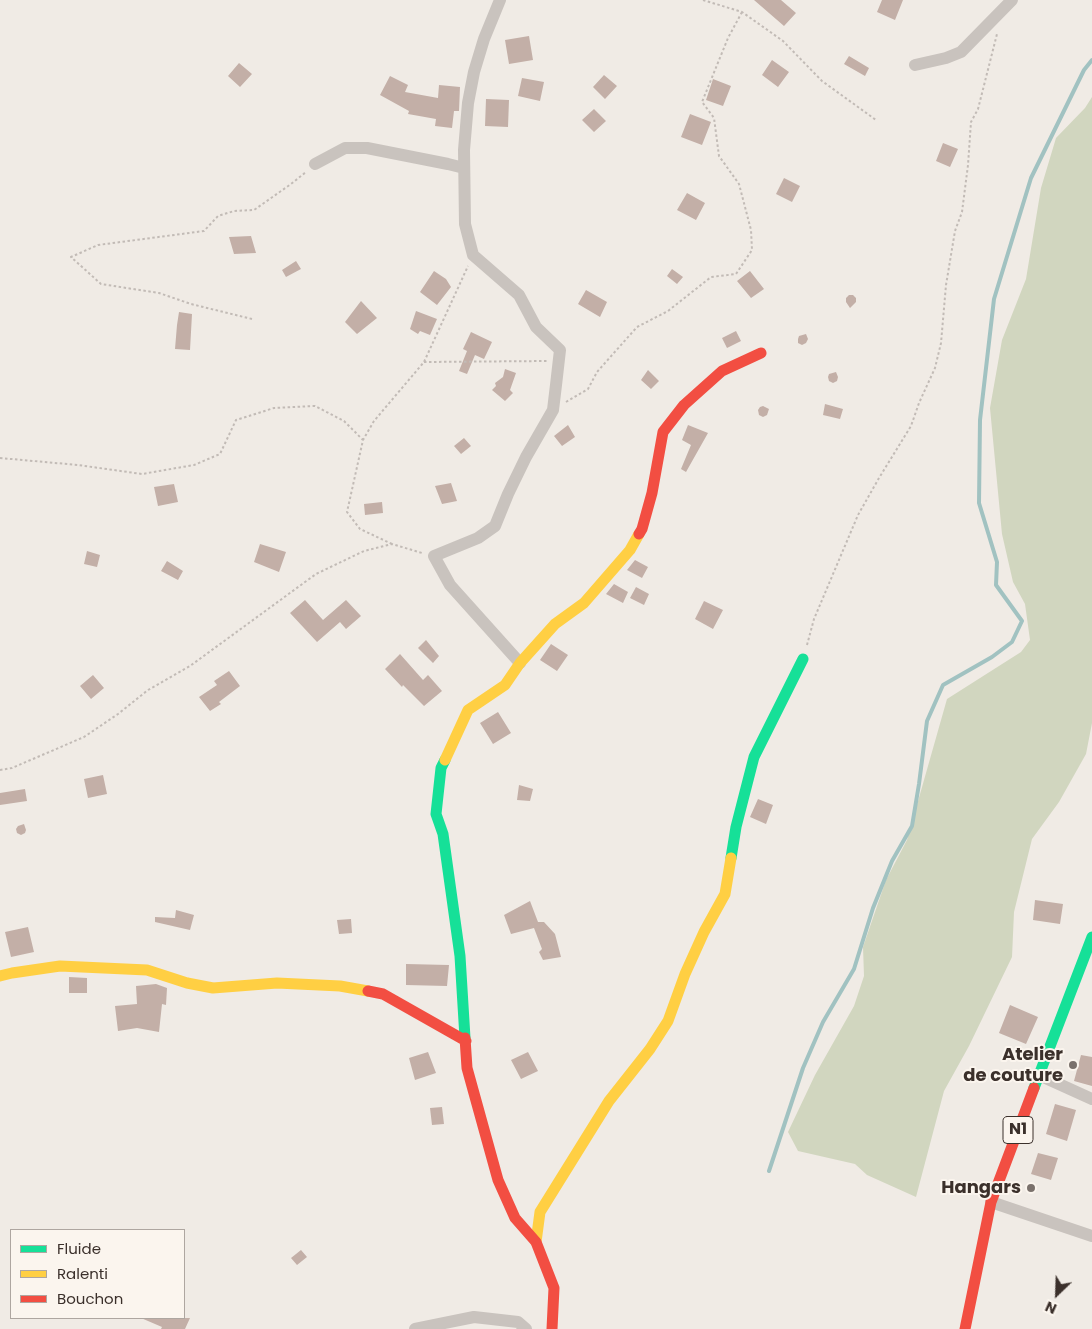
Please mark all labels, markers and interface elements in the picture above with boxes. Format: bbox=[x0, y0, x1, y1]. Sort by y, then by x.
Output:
place label: Atelier de couture bbox=[963, 1044, 1063, 1086]
marker: Atelier de couture bbox=[1067, 1059, 1079, 1071]
road number: N1 bbox=[1003, 1116, 1033, 1144]
place label: Hangars bbox=[941, 1177, 1021, 1199]
marker: Hangars bbox=[1025, 1182, 1037, 1194]
legend bbox=[10, 1229, 185, 1319]
text: Fluide bbox=[57, 1238, 101, 1259]
text: Ralenti bbox=[57, 1263, 108, 1284]
north arrow bbox=[1032, 1269, 1082, 1319]
text: Bouchon bbox=[57, 1288, 123, 1309]
text: N bbox=[1042, 1296, 1060, 1319]

